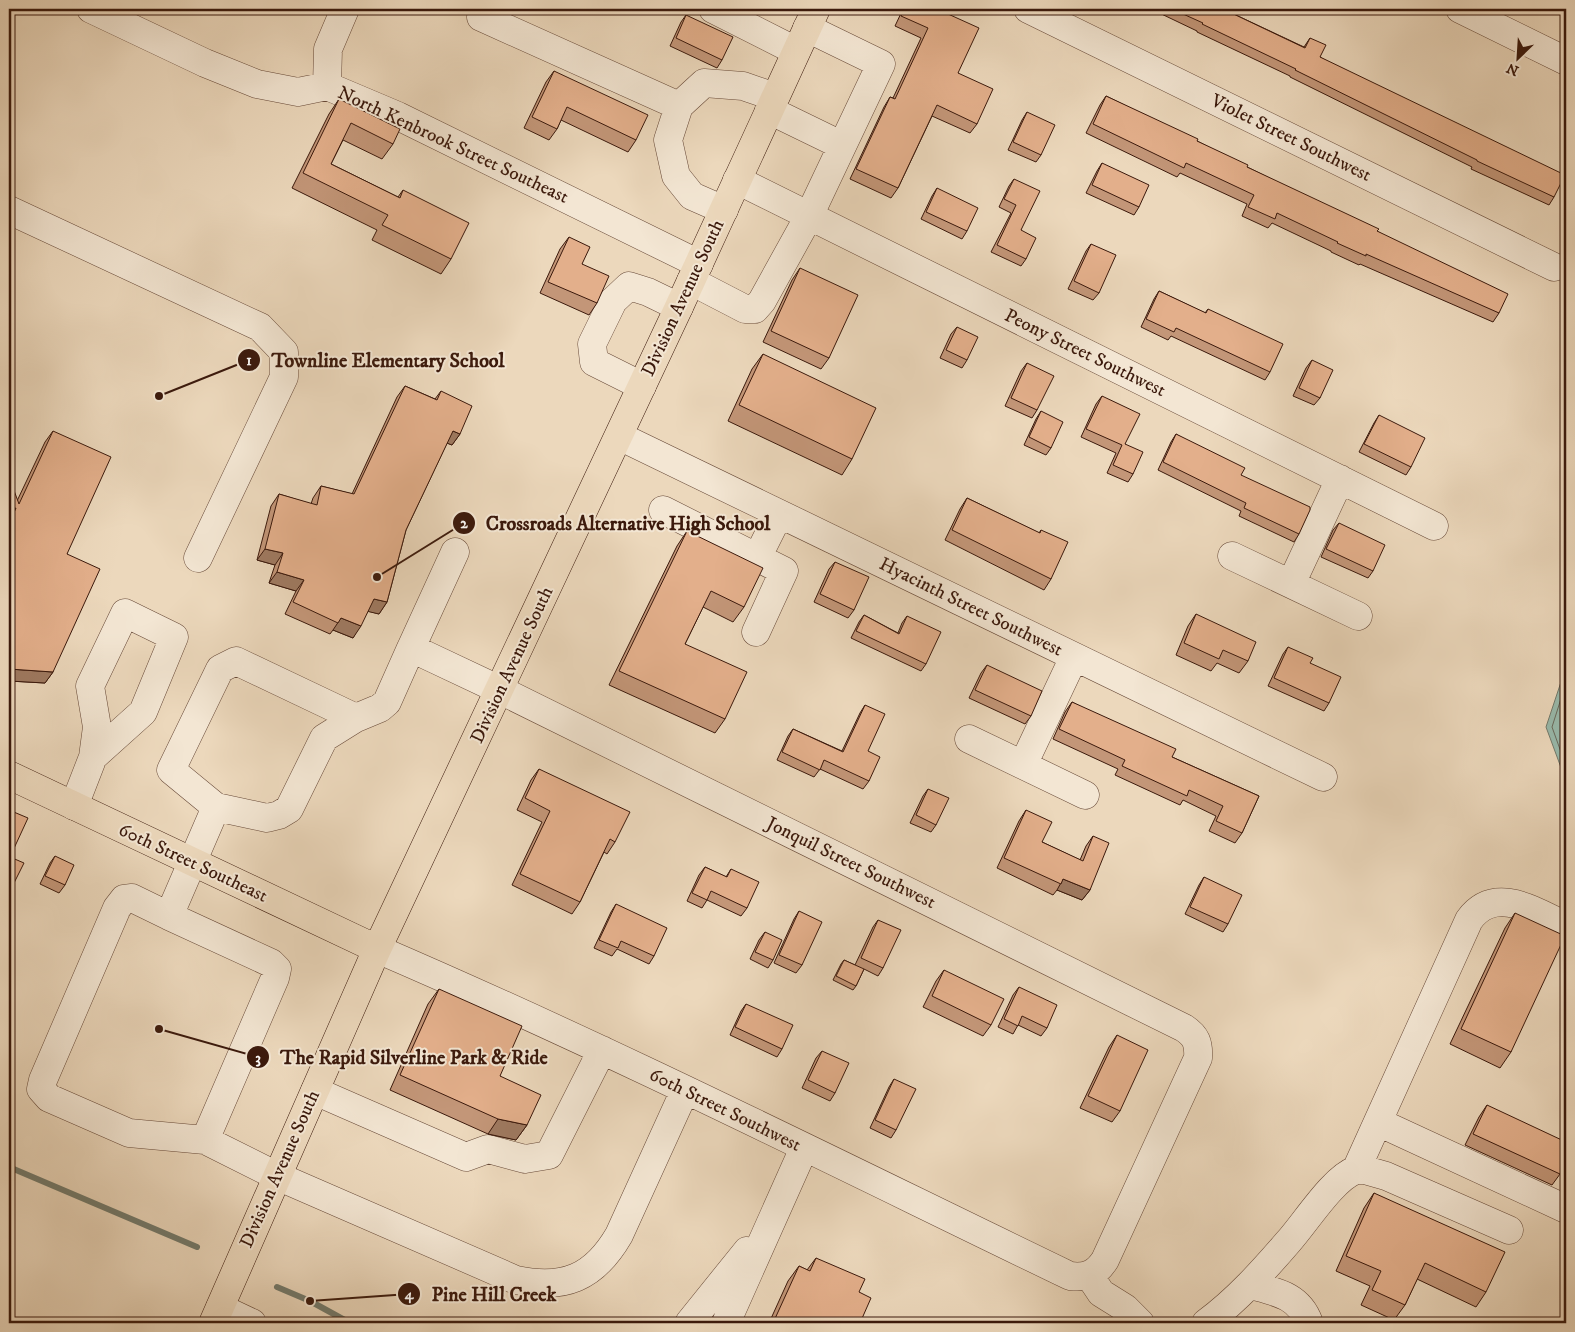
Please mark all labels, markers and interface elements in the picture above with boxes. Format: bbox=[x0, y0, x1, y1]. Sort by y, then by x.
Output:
north arrow bbox=[1492, 32, 1542, 82]
text: N bbox=[1503, 58, 1522, 79]
street label: North Kenbrook Street Southeast bbox=[334, 81, 572, 209]
street label: Violet Street Southwest bbox=[1206, 89, 1375, 187]
street label: Division Avenue South bbox=[637, 216, 729, 380]
street label: Peony Street Southwest bbox=[1001, 304, 1169, 402]
callout: Townline Elementary School bbox=[236, 342, 515, 377]
text: Townline Elementary School bbox=[270, 349, 506, 374]
text: 1 bbox=[246, 351, 252, 370]
callout: Crossroads Alternative High School bbox=[451, 506, 781, 541]
text: Crossroads Alternative High School bbox=[486, 512, 771, 537]
text: 2 bbox=[460, 514, 468, 533]
street label: Hyacinth Street Southwest bbox=[875, 553, 1067, 661]
street label: Division Avenue South bbox=[466, 583, 558, 747]
street label: Jonquil Street Southwest bbox=[760, 811, 939, 915]
street label: 60th Street Southeast bbox=[115, 818, 271, 908]
callout: The Rapid Silverline Park & Ride bbox=[245, 1040, 557, 1075]
text: The Rapid Silverline Park & Ride bbox=[279, 1046, 548, 1071]
text: 3 bbox=[255, 1049, 261, 1068]
street label: 60th Street Southwest bbox=[645, 1063, 805, 1157]
street label: Division Avenue South bbox=[235, 1087, 325, 1251]
callout: Pine Hill Creek bbox=[397, 1276, 567, 1311]
text: Pine Hill Creek bbox=[431, 1283, 558, 1308]
text: 4 bbox=[404, 1285, 415, 1304]

